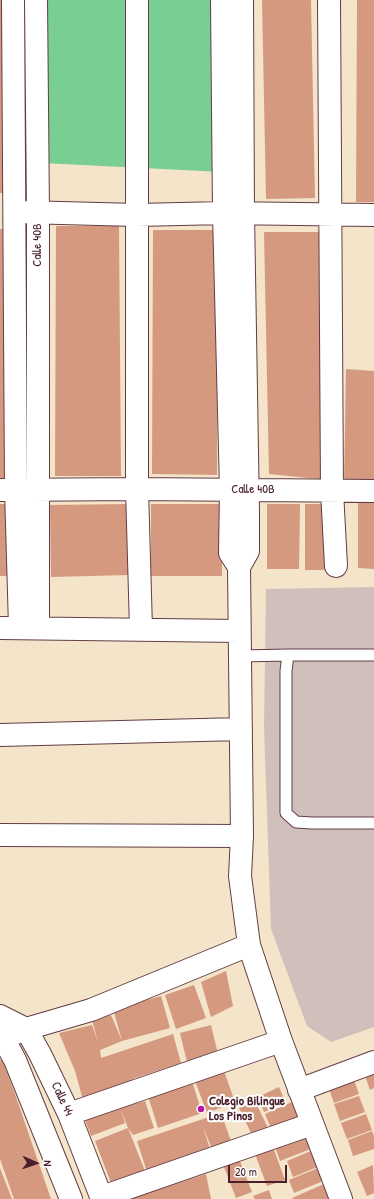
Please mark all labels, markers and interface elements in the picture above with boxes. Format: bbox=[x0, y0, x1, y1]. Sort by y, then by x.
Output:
street label: Calle 40B bbox=[30, 223, 46, 267]
street label: Calle 40B bbox=[231, 482, 275, 498]
street label: Calle 44 bbox=[47, 1080, 77, 1118]
place label: Colegio Bilingue Los Pinos bbox=[209, 1094, 285, 1125]
marker: Colegio Bilingue Los Pinos bbox=[196, 1104, 206, 1114]
north arrow bbox=[16, 1143, 56, 1183]
scale bar bbox=[230, 1157, 289, 1183]
text: N bbox=[41, 1160, 55, 1167]
text: 20 m bbox=[235, 1163, 257, 1180]

